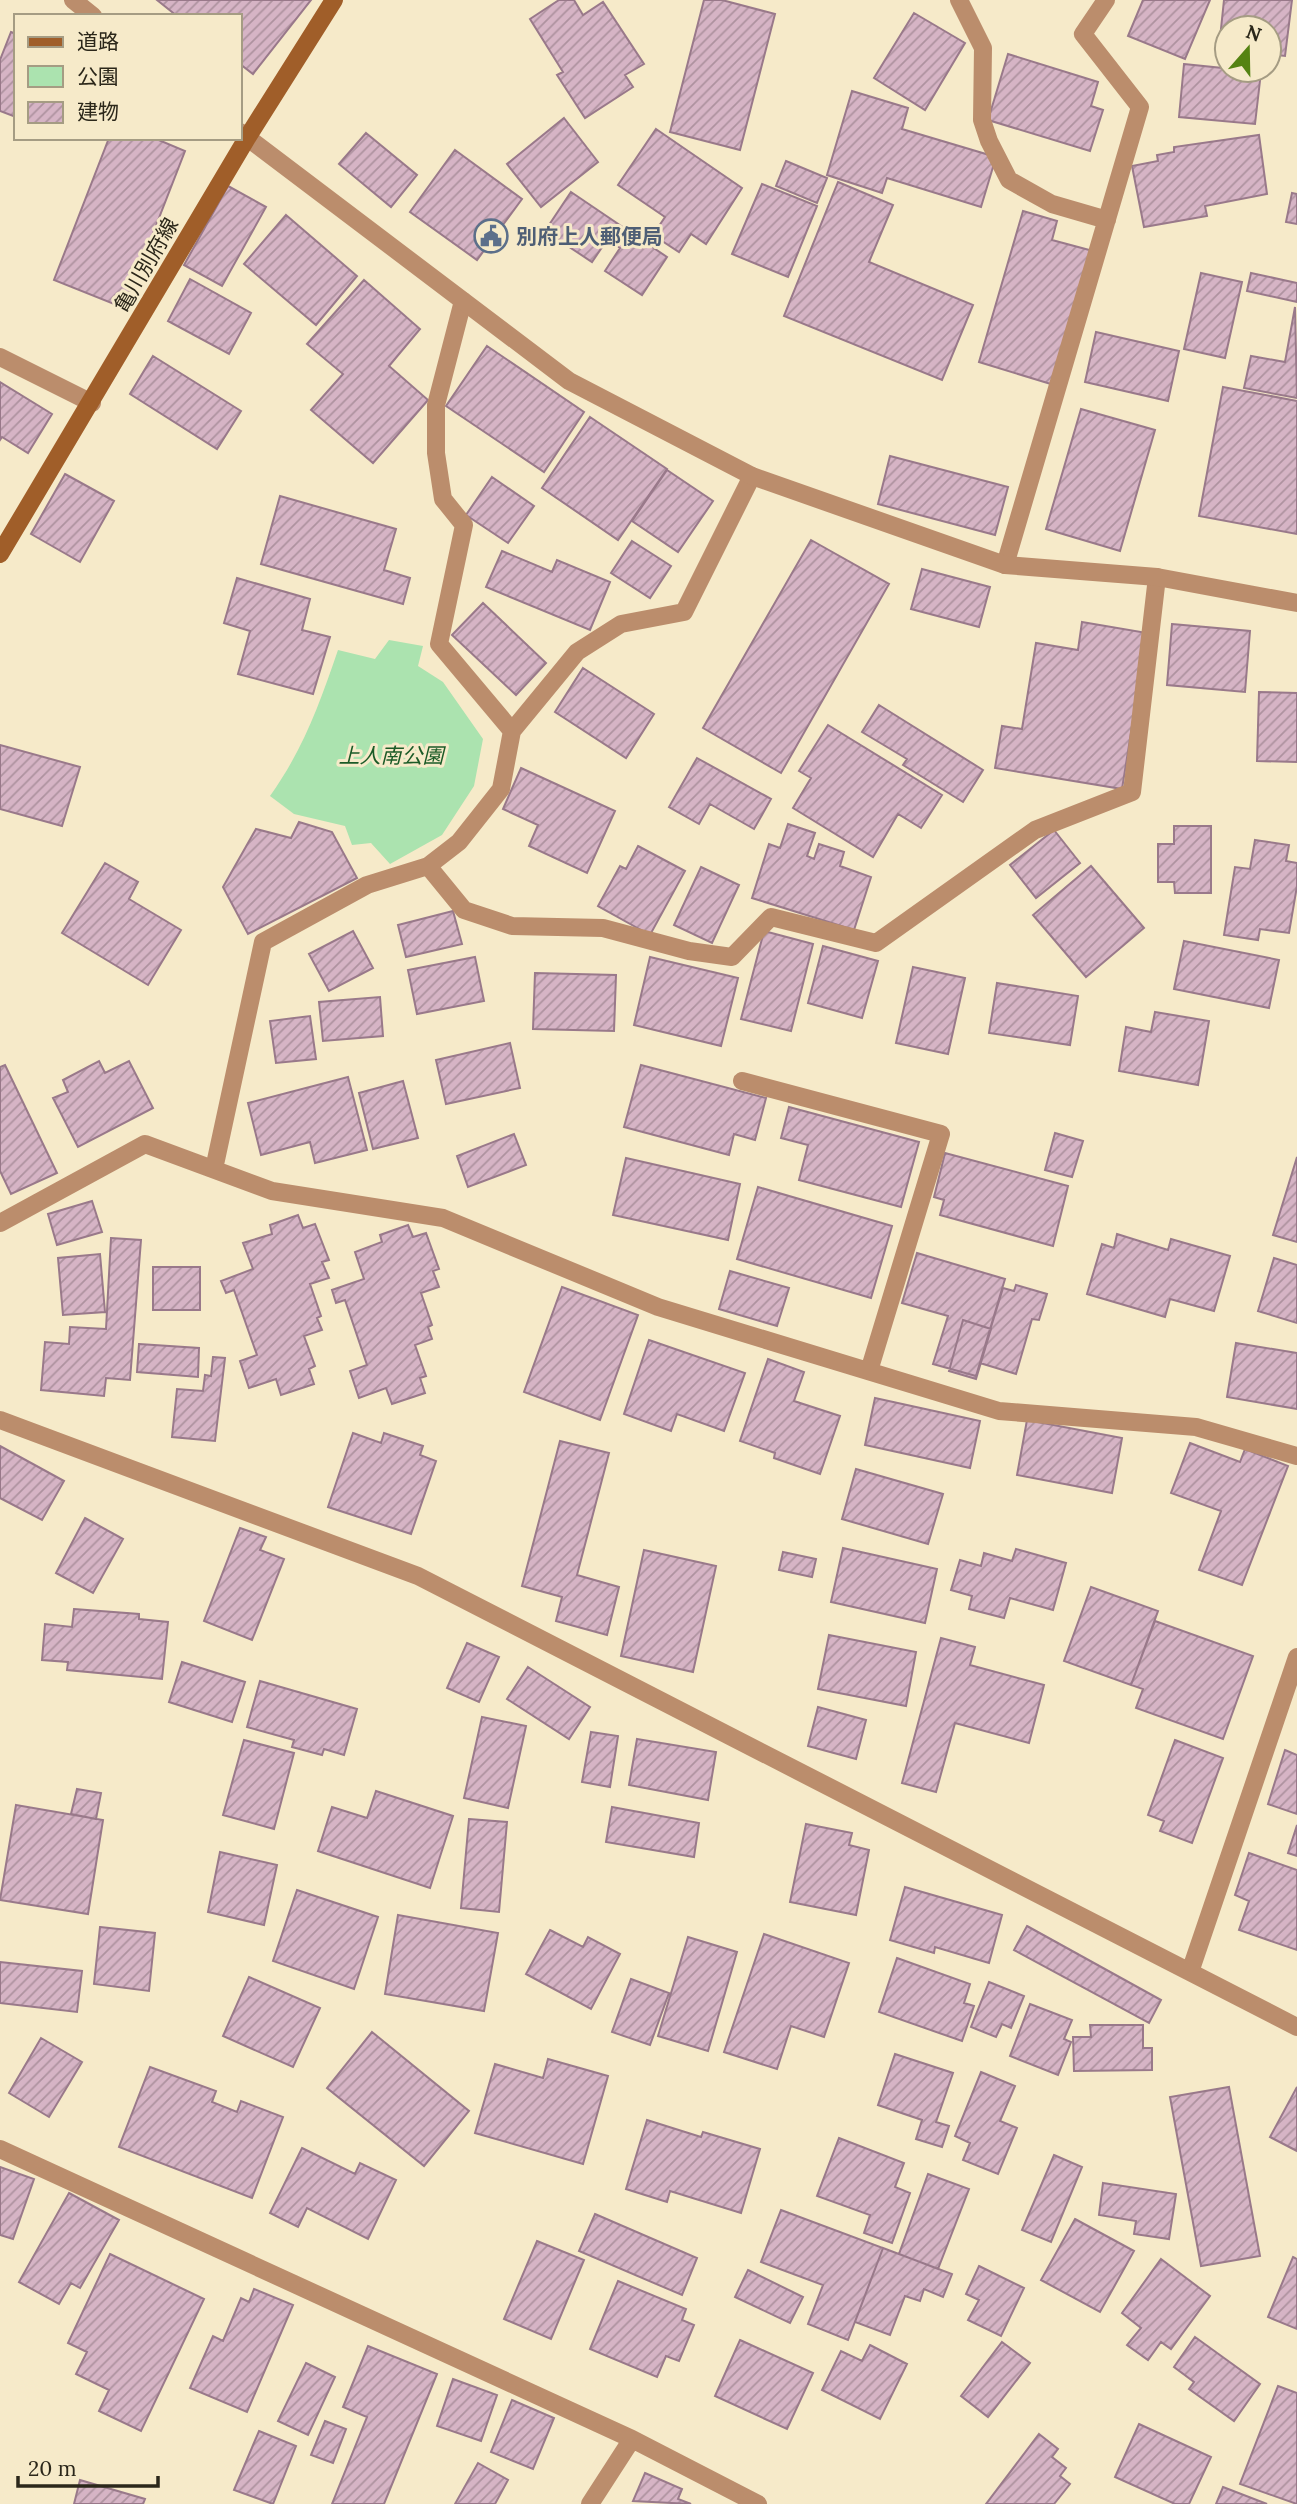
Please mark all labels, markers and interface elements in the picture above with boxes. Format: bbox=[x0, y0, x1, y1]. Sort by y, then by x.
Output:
legend bbox=[14, 14, 242, 140]
north arrow bbox=[1213, 14, 1283, 84]
text: N bbox=[1243, 19, 1265, 47]
text: 道路 bbox=[77, 28, 119, 55]
text: 公園 bbox=[77, 63, 119, 90]
text: 建物 bbox=[77, 98, 119, 125]
street label: 亀川別府線 bbox=[108, 213, 184, 317]
public building icon: 別府上人郵便局 bbox=[472, 217, 510, 255]
place label: 別府上人郵便局 bbox=[516, 223, 663, 250]
park label: 上人南公園 bbox=[339, 742, 446, 769]
scale bar bbox=[18, 2444, 158, 2488]
text: 20 m bbox=[28, 2455, 77, 2482]

